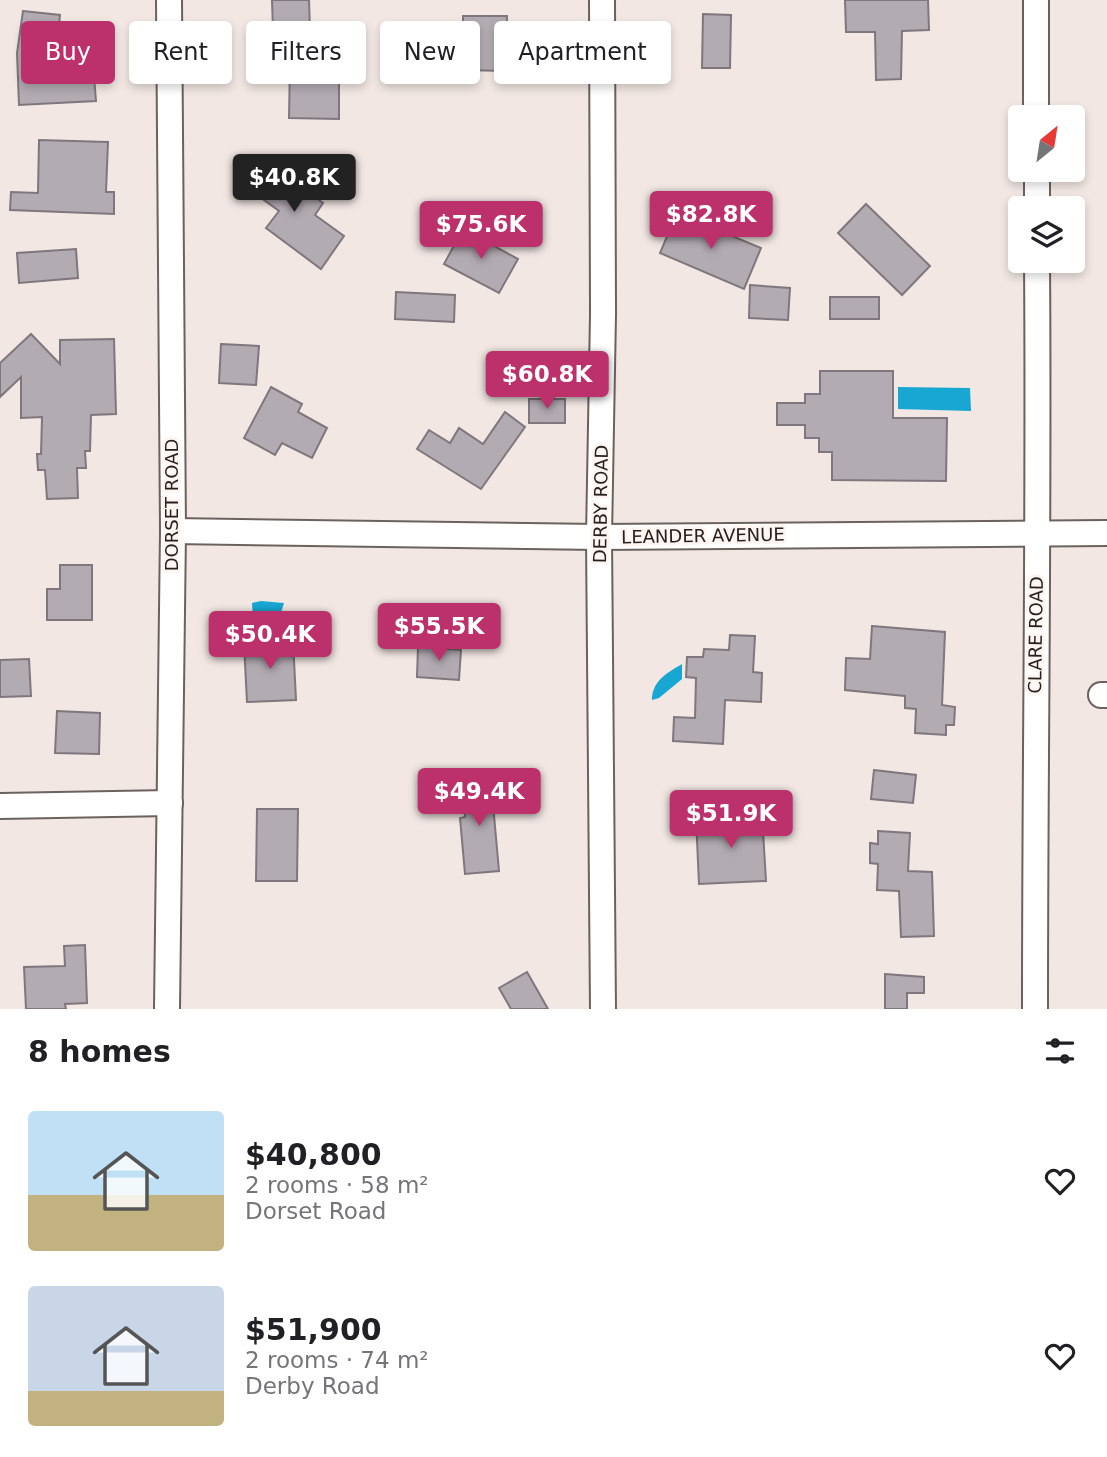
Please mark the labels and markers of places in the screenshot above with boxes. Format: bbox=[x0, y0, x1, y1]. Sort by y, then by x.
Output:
pin: $40.8K bbox=[237, 154, 351, 214]
pin: $82.8K bbox=[654, 191, 768, 251]
pin: $75.6K bbox=[424, 202, 538, 261]
pin: $60.8K bbox=[490, 352, 604, 411]
pin: $55.5K bbox=[382, 604, 496, 663]
pin: $50.4K bbox=[213, 612, 327, 671]
pin: $49.4K bbox=[422, 768, 536, 828]
pin: $51.9K bbox=[674, 790, 788, 850]

